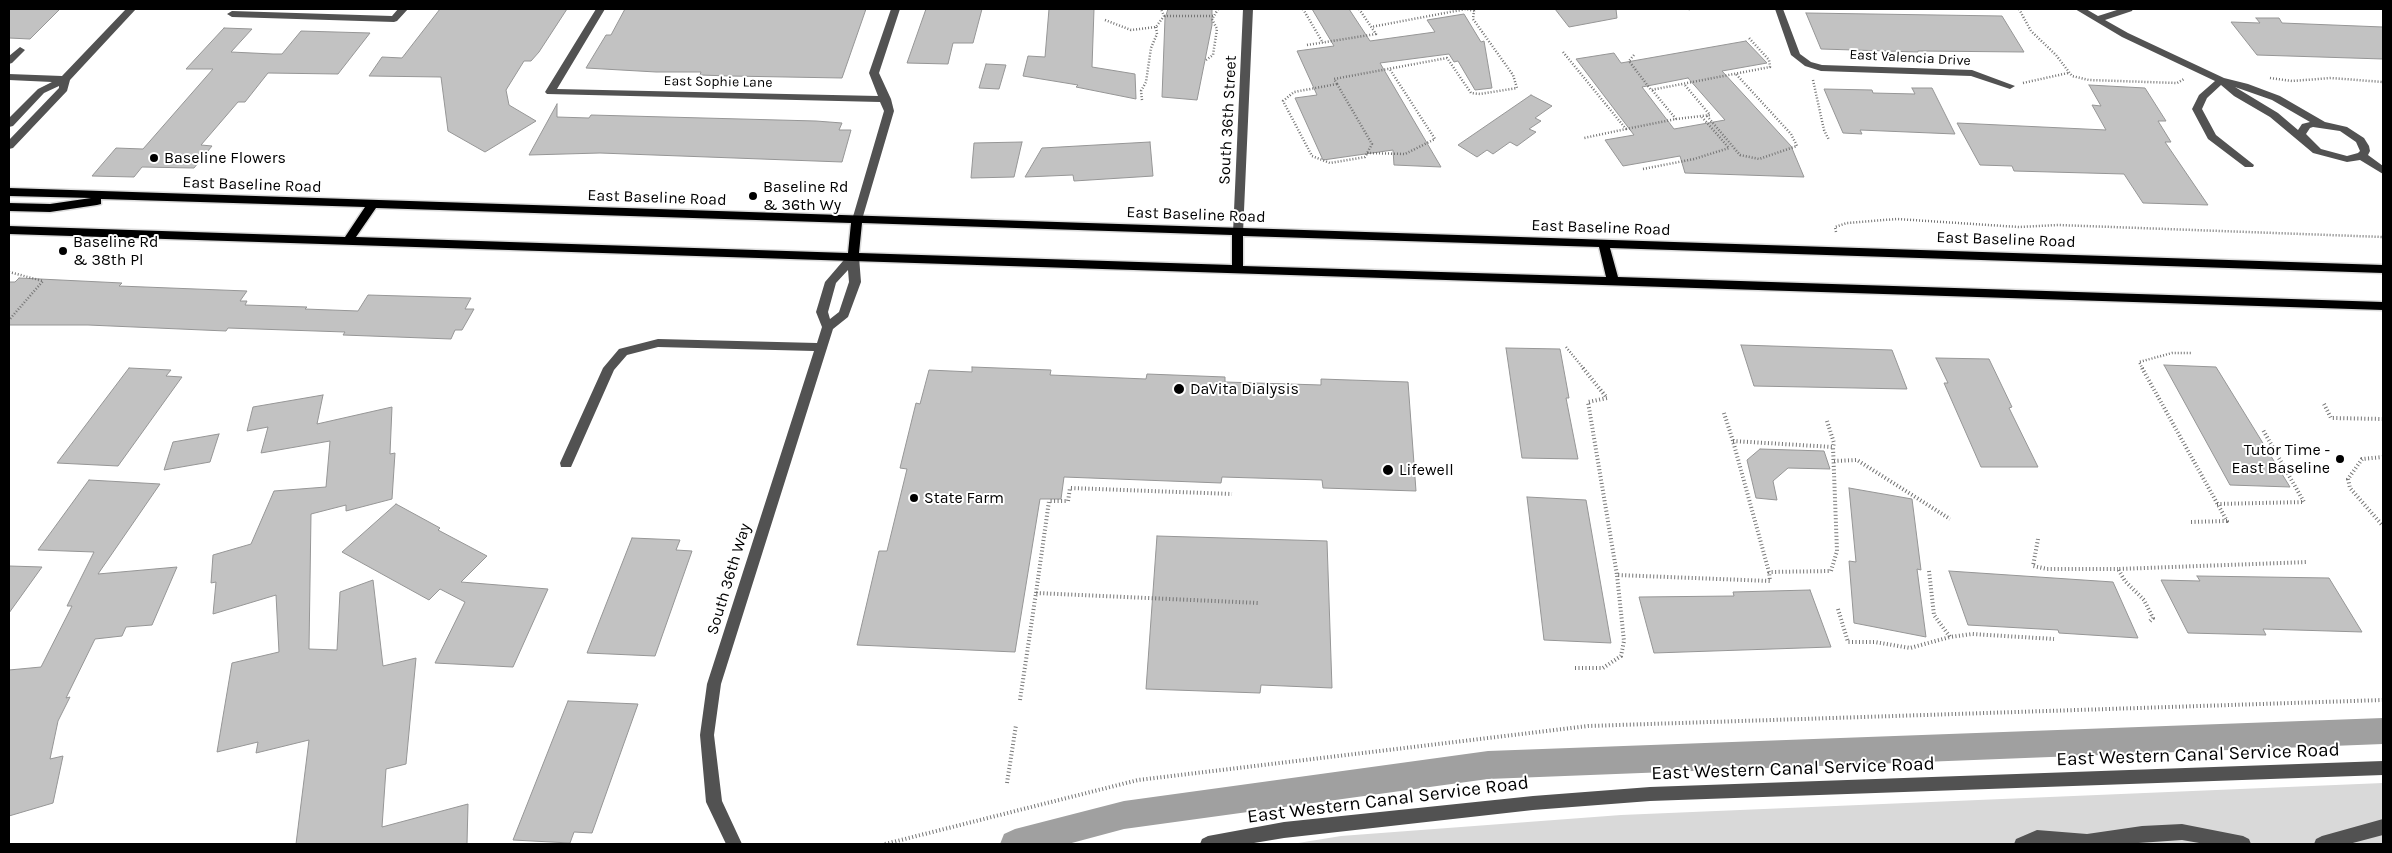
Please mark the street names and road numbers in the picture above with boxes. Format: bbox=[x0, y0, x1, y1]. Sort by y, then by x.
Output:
street label: East Valencia Drive bbox=[1849, 46, 1971, 70]
street label: South 36th Street bbox=[1215, 55, 1241, 185]
street label: East Sophie Lane bbox=[663, 73, 773, 91]
street label: East Baseline Road bbox=[182, 173, 322, 197]
street label: East Baseline Road bbox=[587, 186, 727, 210]
street label: East Baseline Road bbox=[1126, 203, 1266, 227]
street label: East Baseline Road bbox=[1531, 216, 1671, 240]
street label: East Baseline Road bbox=[1936, 228, 2076, 252]
street label: South 36th Way bbox=[703, 521, 755, 637]
street label: East Western Canal Service Road bbox=[2056, 739, 2340, 771]
street label: East Western Canal Service Road bbox=[1651, 753, 1935, 785]
street label: East Western Canal Service Road bbox=[1246, 771, 1530, 829]

